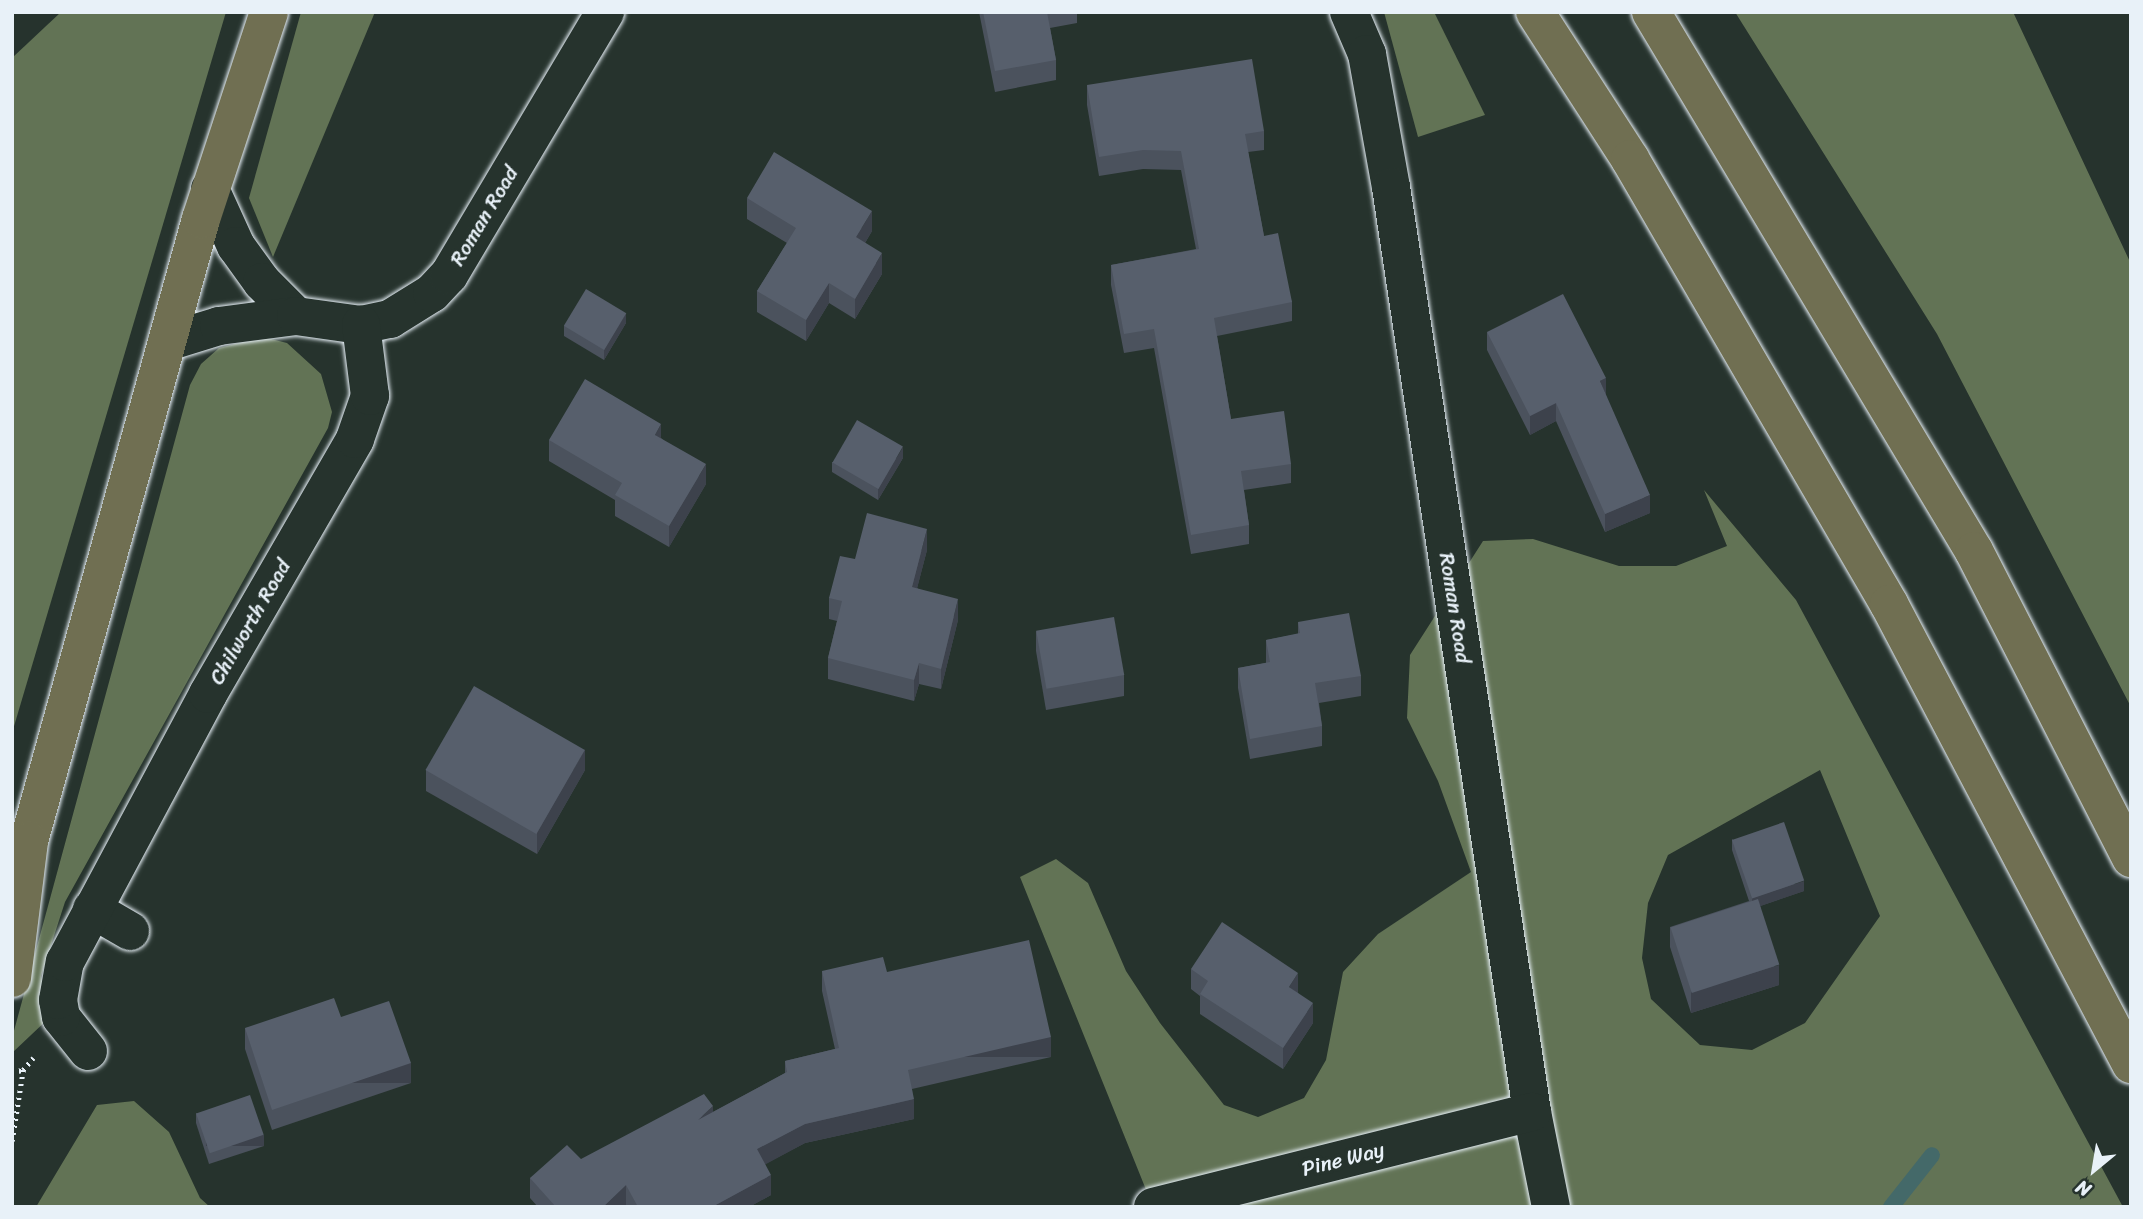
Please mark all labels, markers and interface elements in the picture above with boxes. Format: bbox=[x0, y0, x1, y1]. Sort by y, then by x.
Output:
street label: Roman Road bbox=[444, 162, 524, 270]
street label: Roman Road bbox=[1434, 551, 1476, 665]
street label: Chilworth Road bbox=[204, 555, 296, 689]
north arrow bbox=[2059, 1135, 2129, 1205]
street label: Pine Way bbox=[1299, 1137, 1387, 1181]
text: N bbox=[2069, 1171, 2097, 1206]

